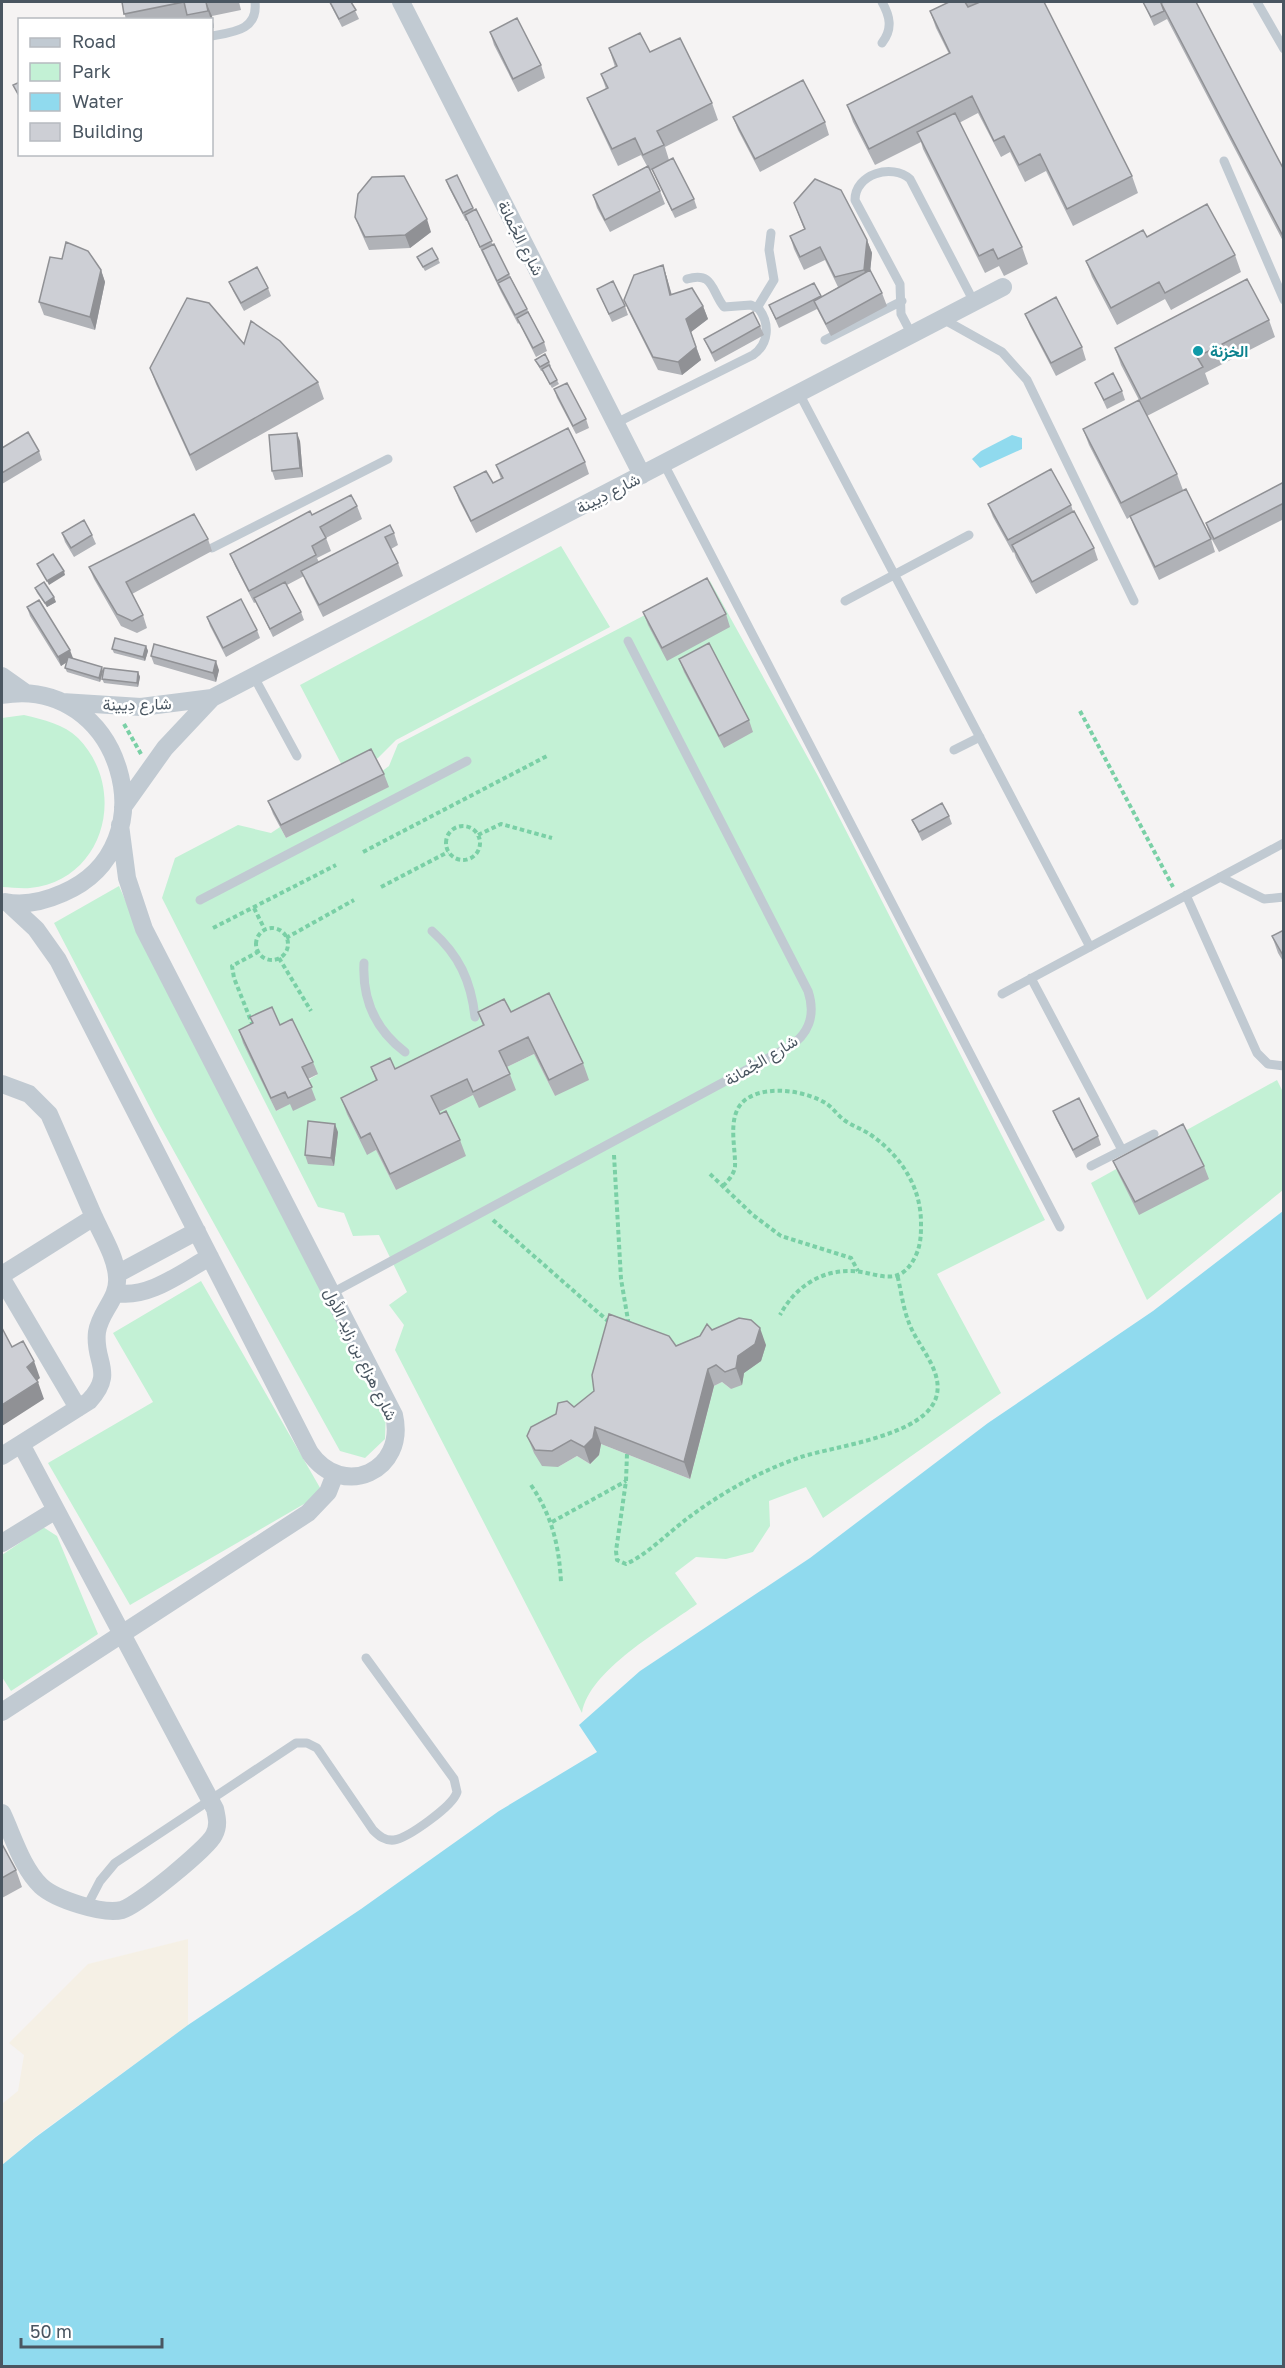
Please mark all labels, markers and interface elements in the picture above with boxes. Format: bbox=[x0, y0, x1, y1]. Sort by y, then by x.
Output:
legend bbox=[18, 18, 213, 156]
text: Road bbox=[72, 30, 116, 52]
text: Park bbox=[72, 60, 111, 82]
text: Water bbox=[72, 90, 123, 112]
text: Building bbox=[72, 120, 143, 142]
street label: شارع الجُمانة bbox=[492, 197, 548, 280]
place label: الخزنة bbox=[1210, 341, 1248, 362]
marker: الخزنة bbox=[1191, 344, 1205, 358]
street label: شارع دِيينة bbox=[573, 468, 644, 519]
street label: شارع دِيينة bbox=[102, 693, 172, 717]
street label: شارع الجُمانة bbox=[721, 1030, 802, 1091]
street label: شارع هزاع بن زايد الأول bbox=[318, 1284, 402, 1425]
scale bar bbox=[21, 2311, 162, 2349]
text: 50 m bbox=[30, 2320, 72, 2342]

